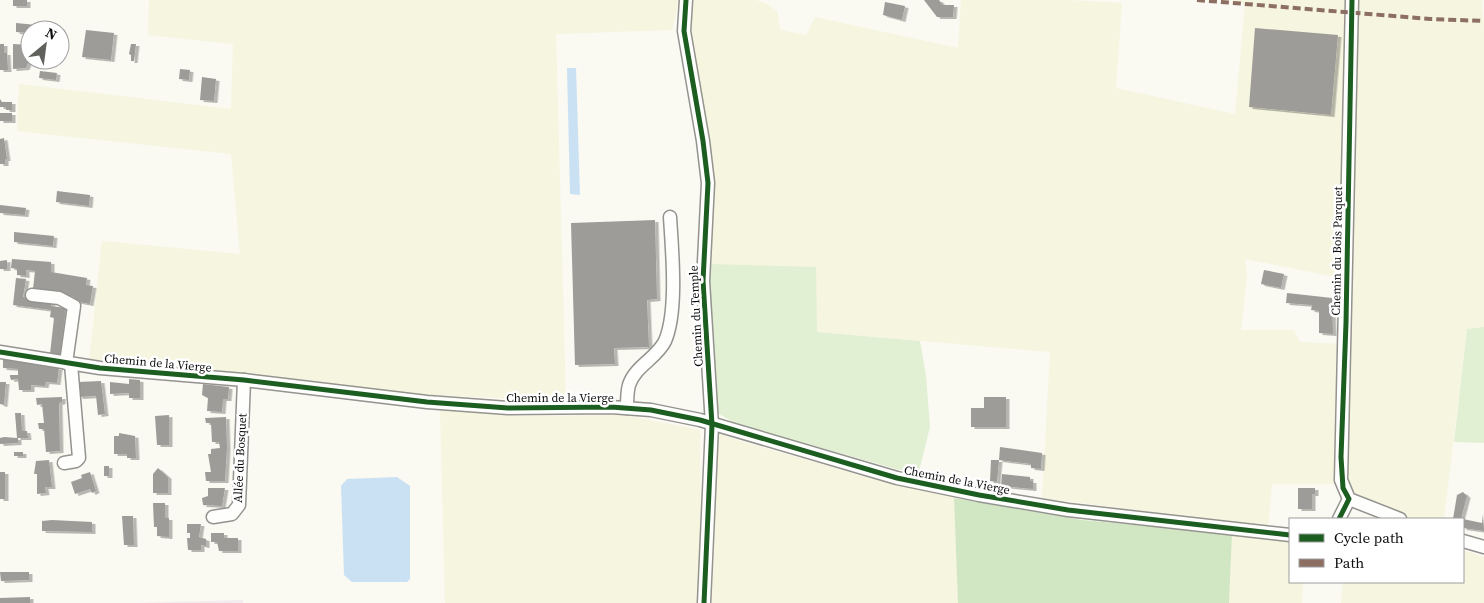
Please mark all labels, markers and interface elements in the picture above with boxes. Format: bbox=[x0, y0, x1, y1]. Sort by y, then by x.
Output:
north arrow bbox=[20, 20, 70, 70]
text: N bbox=[42, 22, 61, 45]
street label: Chemin du Bois Parquet bbox=[1328, 186, 1346, 316]
street label: Chemin du Temple bbox=[685, 265, 707, 367]
street label: Chemin de la Vierge bbox=[104, 350, 212, 376]
street label: Chemin de la Vierge bbox=[506, 390, 614, 406]
street label: Allée du Bosquet bbox=[230, 413, 250, 503]
street label: Chemin de la Vierge bbox=[903, 462, 1011, 498]
legend bbox=[1289, 518, 1464, 583]
text: Cycle path bbox=[1334, 527, 1404, 548]
text: Path bbox=[1334, 552, 1364, 573]

